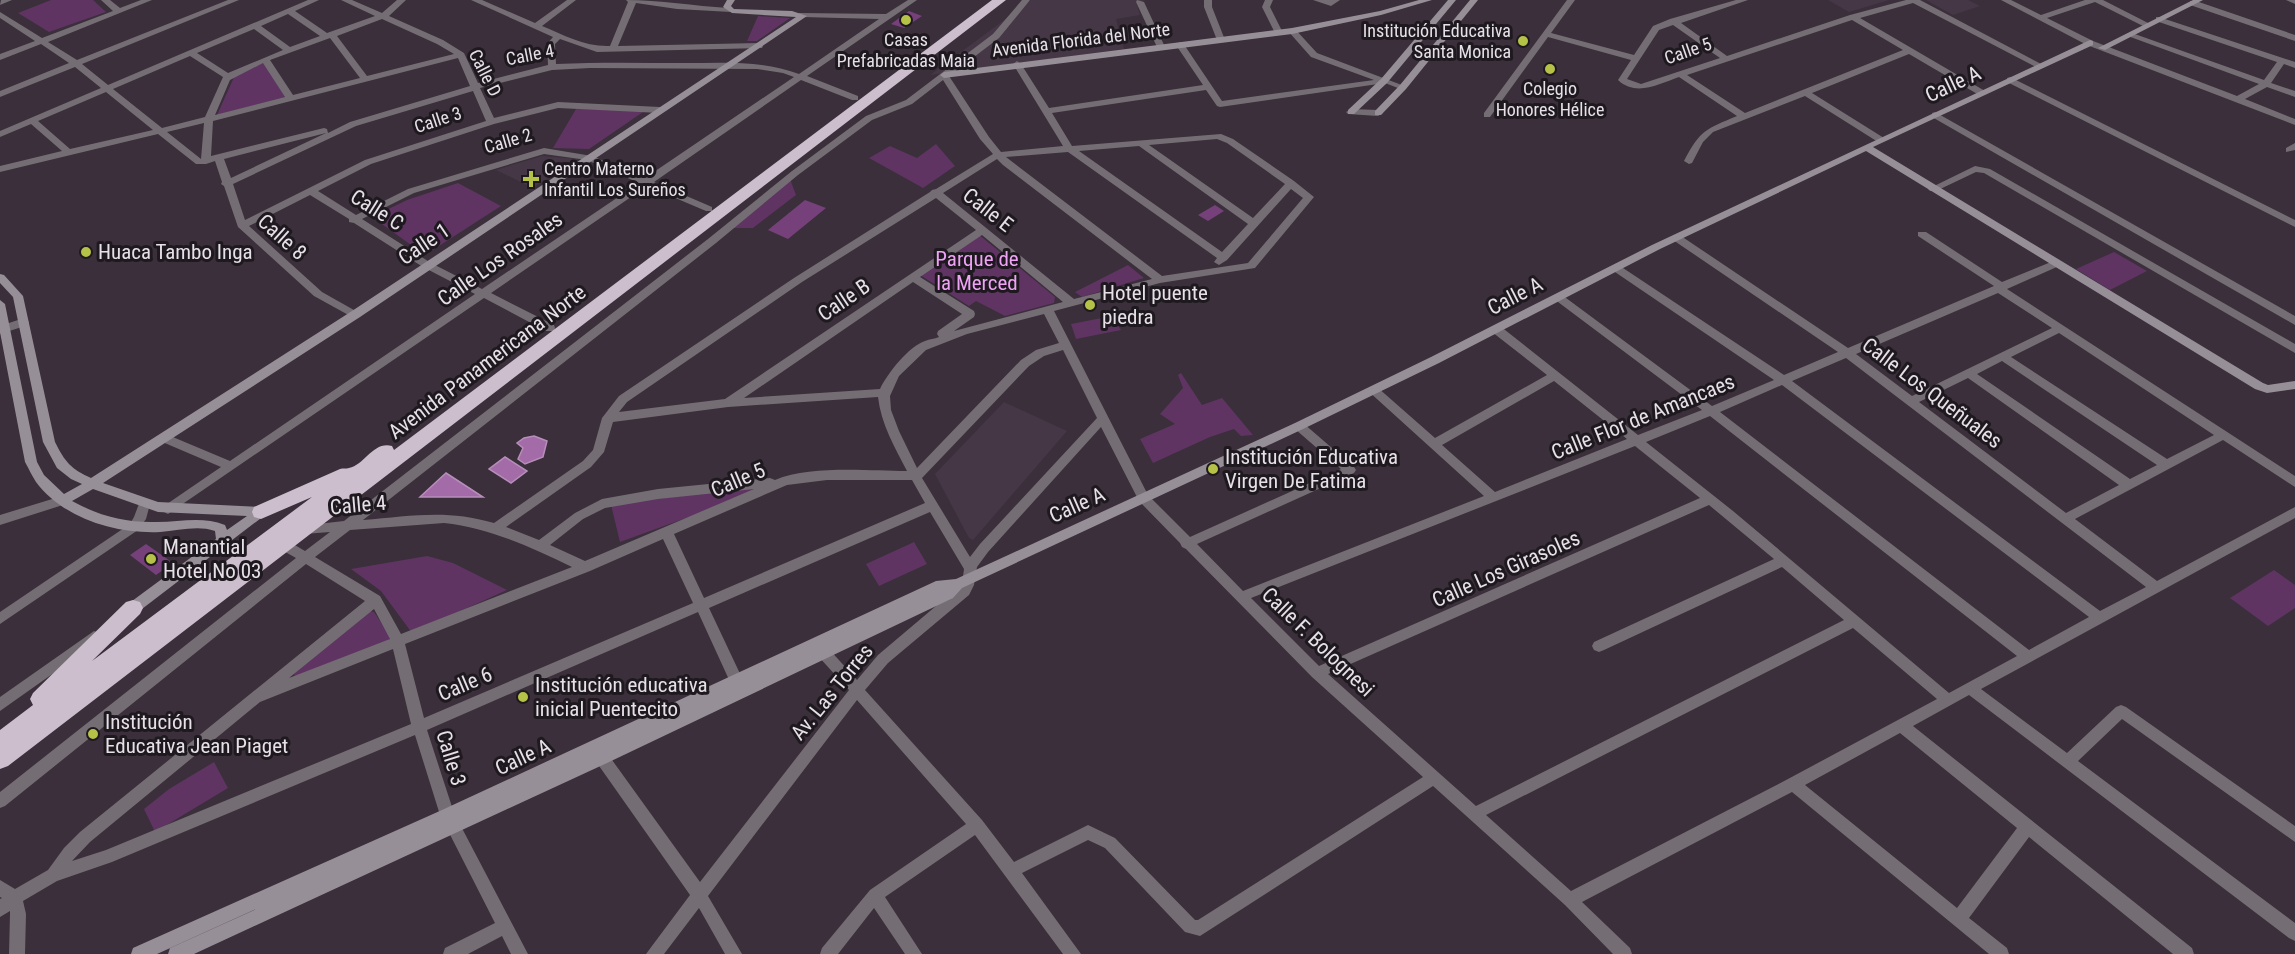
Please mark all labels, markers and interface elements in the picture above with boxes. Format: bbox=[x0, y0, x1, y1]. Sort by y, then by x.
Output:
marker: Casas Prefabricadas Maia bbox=[899, 13, 913, 27]
street label: Avenida Florida del Norte bbox=[991, 18, 1171, 61]
place label: Institución Educativa Santa Monica bbox=[1363, 20, 1511, 62]
place label: Casas Prefabricadas Maia bbox=[837, 29, 975, 71]
street label: Calle 5 bbox=[1661, 33, 1714, 68]
marker: Institución Educativa Santa Monica bbox=[1516, 34, 1530, 48]
street label: Calle 4 bbox=[504, 40, 556, 69]
street label: Calle D bbox=[465, 46, 506, 100]
street label: Calle A bbox=[1921, 61, 1985, 107]
marker: Colegio Honores Hélice bbox=[1543, 62, 1557, 76]
place label: Colegio Honores Hélice bbox=[1496, 78, 1604, 120]
street label: Calle 3 bbox=[412, 102, 464, 137]
street label: Calle 2 bbox=[482, 124, 534, 157]
place label: Centro Materno Infantil Los Sureños bbox=[544, 158, 686, 200]
marker: Centro Materno Infantil Los Sureños bbox=[522, 170, 540, 188]
street label: Calle E bbox=[958, 183, 1018, 237]
street label: Calle C bbox=[346, 184, 408, 236]
street label: Calle Los Rosales bbox=[433, 207, 567, 311]
street label: Calle 8 bbox=[253, 209, 311, 265]
street label: Calle 1 bbox=[394, 218, 454, 270]
place label: Huaca Tambo Inga bbox=[98, 240, 253, 264]
marker: Huaca Tambo Inga bbox=[79, 245, 93, 259]
park label: Parque de la Merced bbox=[935, 247, 1019, 295]
street label: Calle A bbox=[1484, 272, 1546, 320]
street label: Calle B bbox=[813, 274, 875, 326]
street label: Avenida Panamericana Norte bbox=[384, 280, 590, 444]
place label: Hotel puente piedra bbox=[1102, 281, 1208, 329]
marker: Hotel puente piedra bbox=[1083, 298, 1097, 312]
street label: Calle Los Queñuales bbox=[1858, 333, 2006, 453]
street label: Calle Flor de Amancaes bbox=[1548, 369, 1738, 465]
place label: Institución Educativa Virgen De Fatima bbox=[1225, 445, 1398, 493]
street label: Calle 5 bbox=[707, 458, 769, 502]
marker: Institución Educativa Virgen De Fatima bbox=[1206, 462, 1220, 476]
street label: Calle A bbox=[1045, 482, 1109, 528]
street label: Calle 4 bbox=[329, 491, 387, 519]
street label: Calle Los Girasoles bbox=[1429, 526, 1583, 612]
place label: Manantial Hotel No 03 bbox=[163, 535, 261, 583]
marker: Manantial Hotel No 03 bbox=[144, 552, 158, 566]
street label: Calle F. Bolognesi bbox=[1257, 582, 1379, 702]
street label: Av. Las Torres bbox=[786, 639, 878, 745]
street label: Calle 6 bbox=[434, 662, 496, 706]
place label: Institución educativa inicial Puentecito bbox=[535, 673, 708, 721]
marker: Institución educativa inicial Puentecito bbox=[516, 690, 530, 704]
place label: Institución Educativa Jean Piaget bbox=[105, 710, 288, 758]
marker: Institución Educativa Jean Piaget bbox=[86, 727, 100, 741]
street label: Calle 3 bbox=[431, 727, 471, 789]
street label: Calle A bbox=[491, 734, 555, 780]

